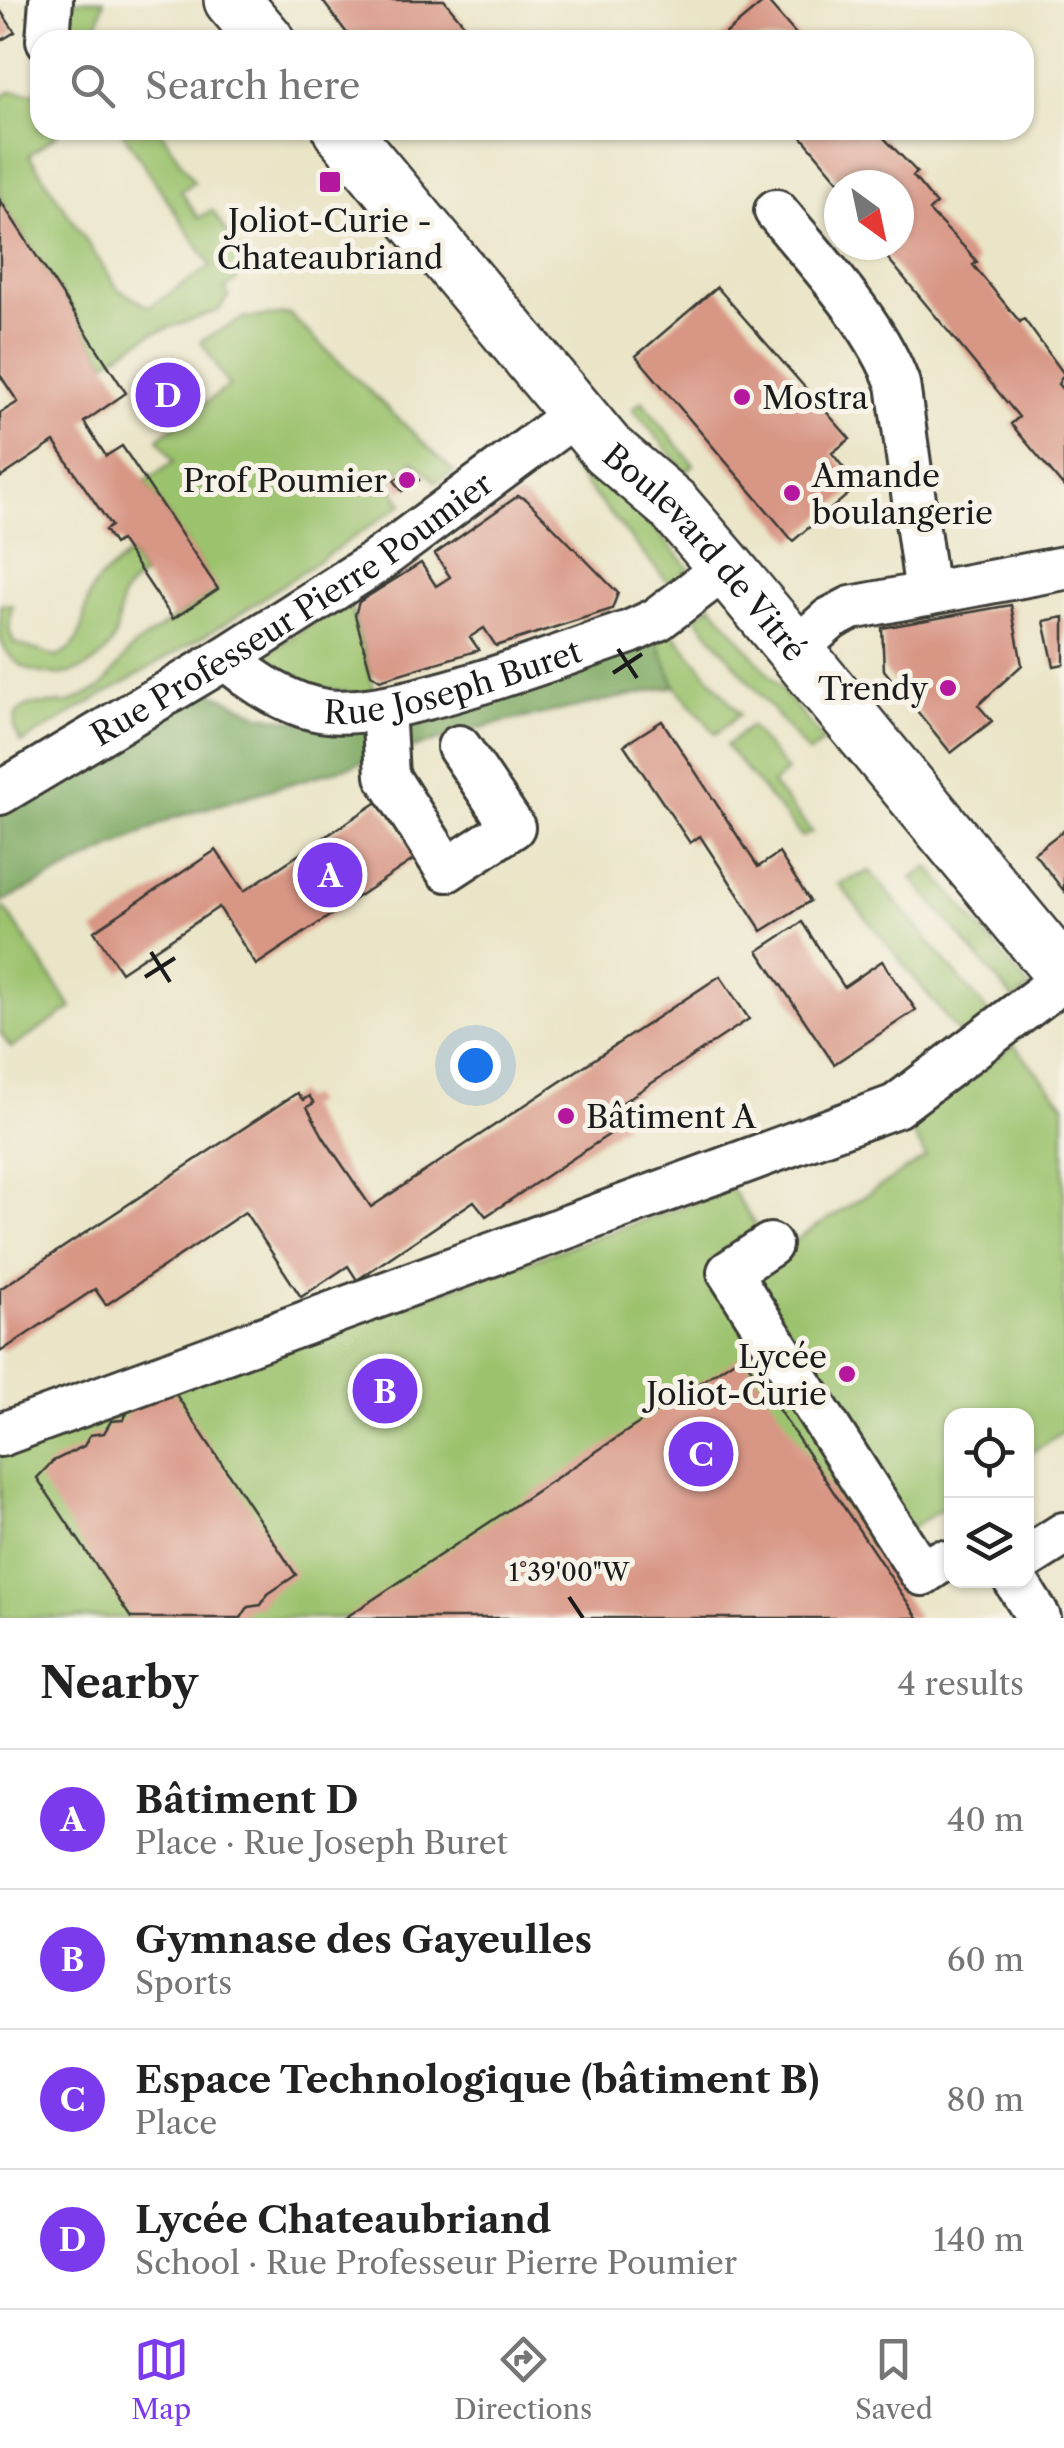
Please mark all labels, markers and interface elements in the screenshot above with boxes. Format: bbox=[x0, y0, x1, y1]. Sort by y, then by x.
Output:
search box bbox=[30, 30, 1034, 140]
icon: search bbox=[65, 58, 120, 113]
text: Search here bbox=[145, 62, 360, 109]
marker: Joliot-Curie - Chateaubriand bbox=[317, 169, 343, 195]
north arrow bbox=[824, 170, 914, 260]
place label: Joliot-Curie - Chateaubriand bbox=[217, 201, 443, 277]
pin: D bbox=[136, 358, 200, 432]
place label: Mostra bbox=[762, 378, 869, 417]
marker: Mostra bbox=[731, 386, 753, 408]
street label: Boulevard de Vitré bbox=[595, 435, 815, 669]
place label: Amande boulangerie bbox=[811, 456, 993, 532]
place label: Prof Poumier bbox=[183, 461, 388, 500]
street label: Rue Professeur Pierre Poumier bbox=[84, 463, 500, 754]
marker: Prof Poumier bbox=[396, 469, 418, 491]
marker: Amande boulangerie bbox=[781, 482, 803, 504]
street label: Rue Joseph Buret bbox=[323, 631, 587, 732]
place label: Trendy bbox=[818, 669, 929, 708]
marker: Trendy bbox=[937, 677, 959, 699]
pin: A bbox=[298, 838, 362, 912]
your location bbox=[450, 1040, 501, 1091]
place label: Bâtiment A bbox=[586, 1097, 758, 1136]
marker: Bâtiment A bbox=[555, 1105, 577, 1127]
place label: Lycée Joliot-Curie bbox=[641, 1337, 827, 1413]
pin: B bbox=[352, 1354, 418, 1428]
marker: Lycée Joliot-Curie bbox=[836, 1363, 858, 1385]
map controls bbox=[944, 1408, 1034, 1588]
button: locate bbox=[944, 1408, 1034, 1498]
pin: C bbox=[668, 1416, 734, 1492]
button: layers bbox=[944, 1498, 1034, 1588]
text: 1°39'00"W bbox=[509, 1557, 630, 1588]
text: Nearby bbox=[40, 1657, 198, 1709]
text: 4 results bbox=[898, 1664, 1024, 1703]
text: Bâtiment D bbox=[135, 1776, 358, 1823]
text: A bbox=[60, 1800, 85, 1839]
text: 40 m bbox=[947, 1800, 1024, 1839]
text: Place · Rue Joseph Buret bbox=[135, 1823, 508, 1862]
text: Gymnase des Gayeulles bbox=[135, 1916, 592, 1963]
text: B bbox=[61, 1940, 84, 1979]
text: 60 m bbox=[947, 1940, 1024, 1979]
text: Sports bbox=[135, 1963, 232, 2002]
text: Espace Technologique (bâtiment B) bbox=[135, 2056, 819, 2103]
text: C bbox=[60, 2080, 85, 2119]
text: 80 m bbox=[946, 2080, 1024, 2119]
text: Place bbox=[135, 2103, 217, 2142]
text: Lycée Chateaubriand bbox=[135, 2196, 551, 2243]
text: D bbox=[59, 2220, 86, 2259]
text: 140 m bbox=[933, 2220, 1024, 2259]
text: School · Rue Professeur Pierre Poumier bbox=[135, 2243, 737, 2282]
tab: Map bbox=[131, 2332, 191, 2426]
tab: Directions bbox=[454, 2332, 592, 2426]
tab: Saved bbox=[855, 2332, 933, 2426]

